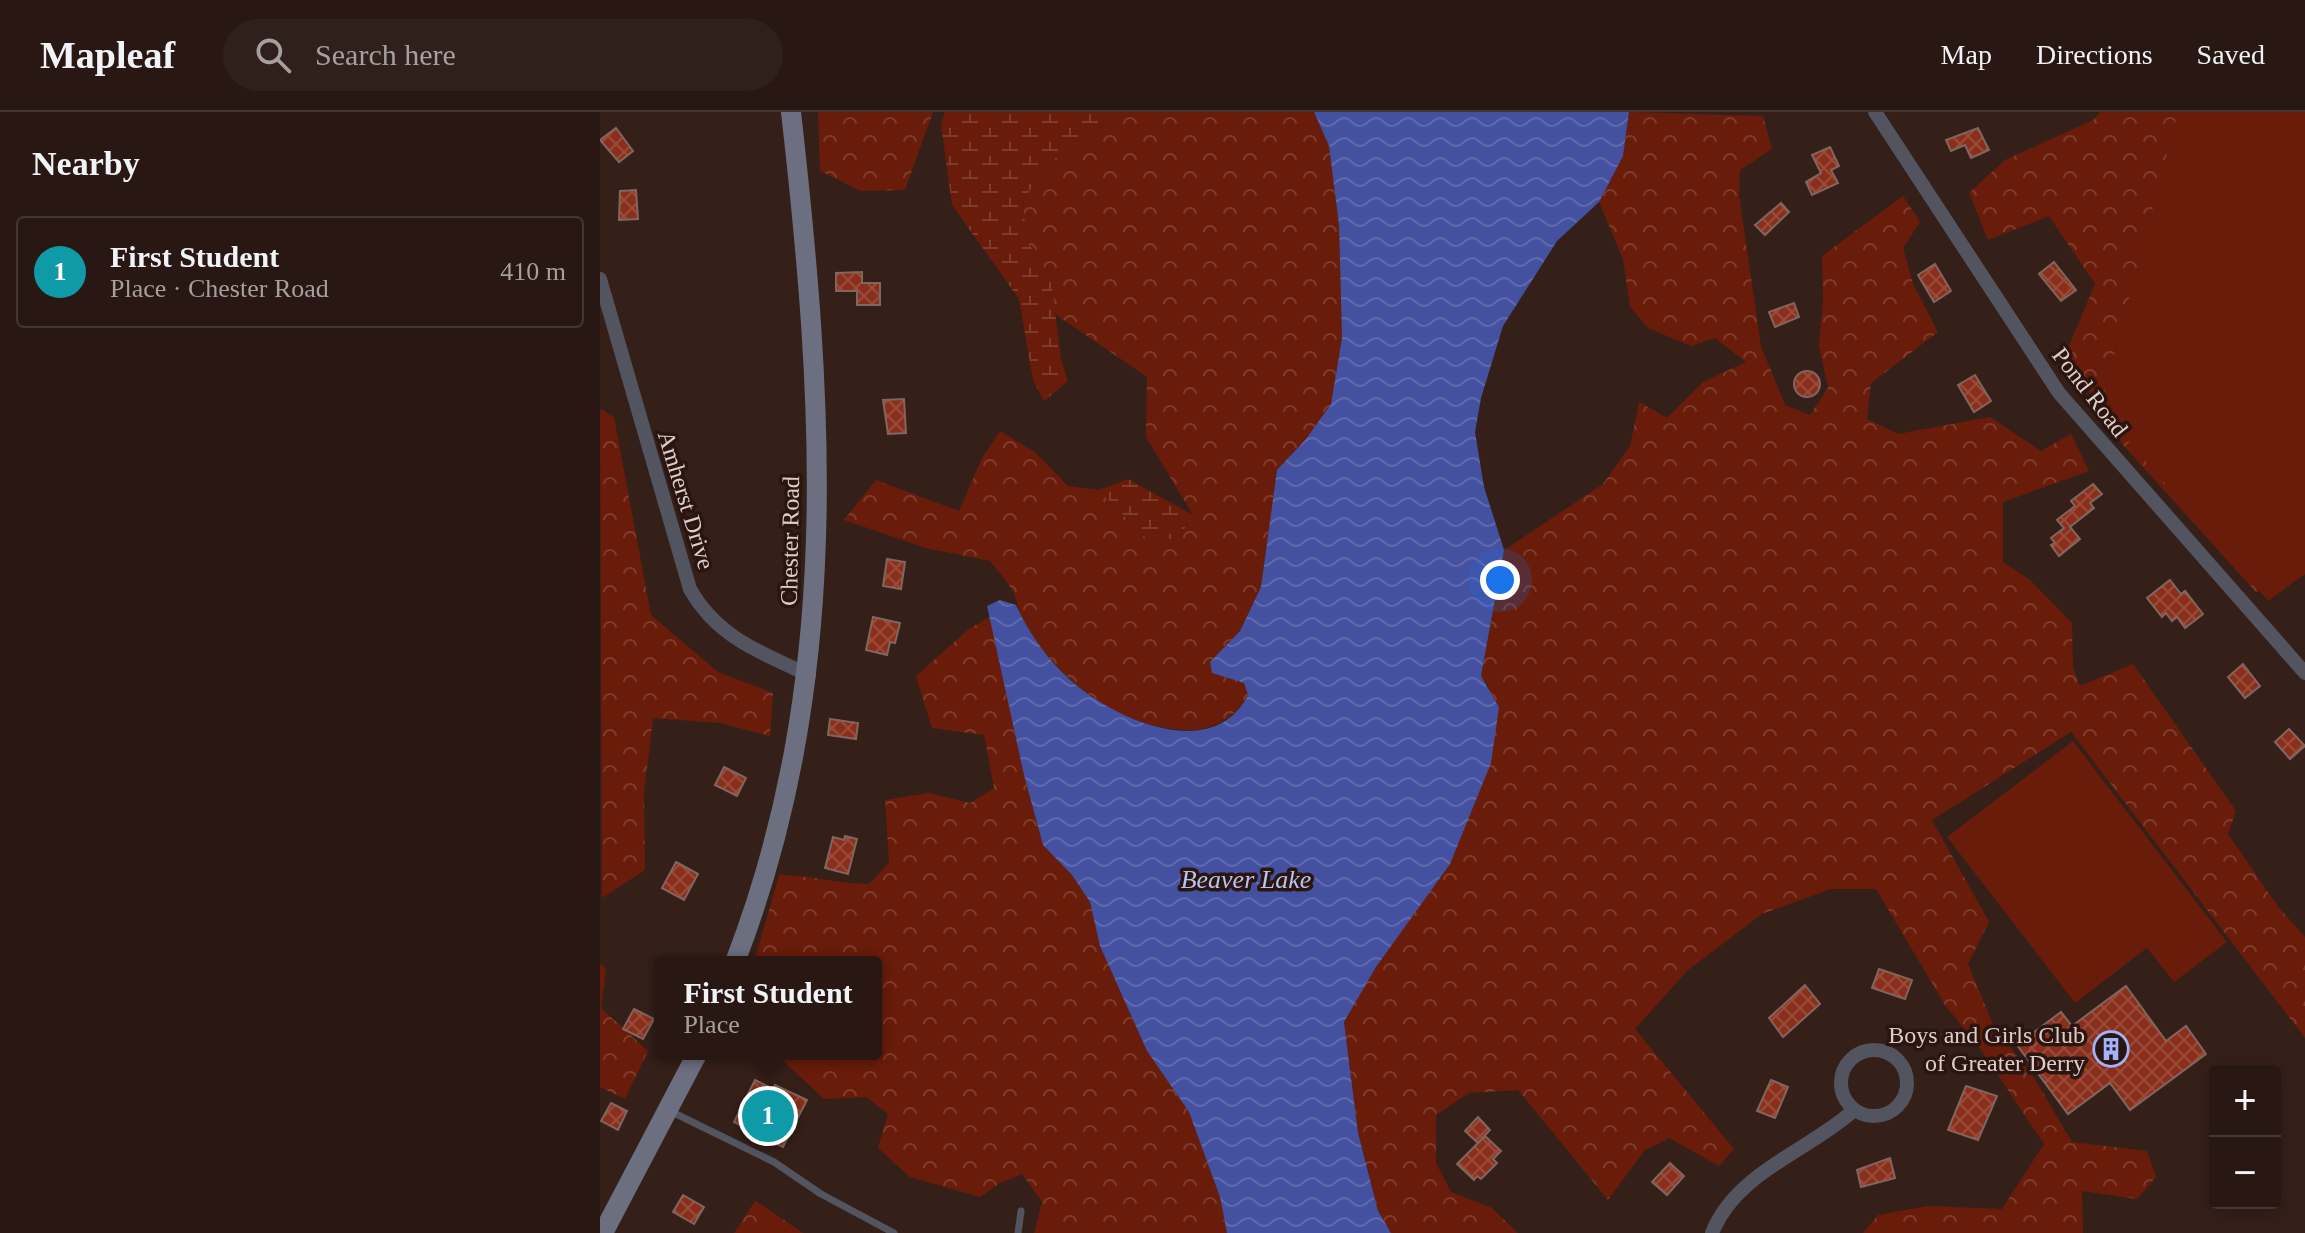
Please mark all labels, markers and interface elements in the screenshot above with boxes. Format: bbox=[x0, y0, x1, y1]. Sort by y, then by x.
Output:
search box bbox=[223, 19, 783, 91]
icon: search bbox=[251, 33, 295, 77]
text: Mapleaf bbox=[40, 34, 175, 76]
text: Search here bbox=[315, 38, 456, 71]
text: Map bbox=[1941, 39, 1992, 70]
text: Directions bbox=[2036, 39, 2153, 70]
text: Saved bbox=[2197, 39, 2265, 70]
text: Nearby bbox=[32, 145, 140, 182]
text: First Student bbox=[110, 240, 279, 273]
text: 1 bbox=[54, 257, 67, 286]
text: 410 m bbox=[500, 257, 566, 286]
text: Place · Chester Road bbox=[110, 274, 329, 303]
street label: Pond Road bbox=[2047, 342, 2133, 442]
street label: Amherst Drive bbox=[653, 428, 719, 572]
street label: Chester Road bbox=[776, 476, 804, 606]
your location bbox=[1480, 560, 1520, 600]
water label: Beaver Lake bbox=[1181, 865, 1311, 894]
popup bbox=[654, 956, 882, 1060]
text: First Student bbox=[683, 976, 853, 1009]
text: Place bbox=[683, 1010, 740, 1039]
place label: Boys and Girls Club of Greater Derry bbox=[1888, 1022, 2085, 1076]
building icon: Boys and Girls Club of Greater Derry bbox=[2092, 1030, 2130, 1068]
map controls bbox=[2209, 1065, 2281, 1209]
button: + bbox=[2209, 1065, 2281, 1137]
pin: 1 bbox=[742, 1086, 794, 1146]
button: − bbox=[2209, 1137, 2281, 1209]

